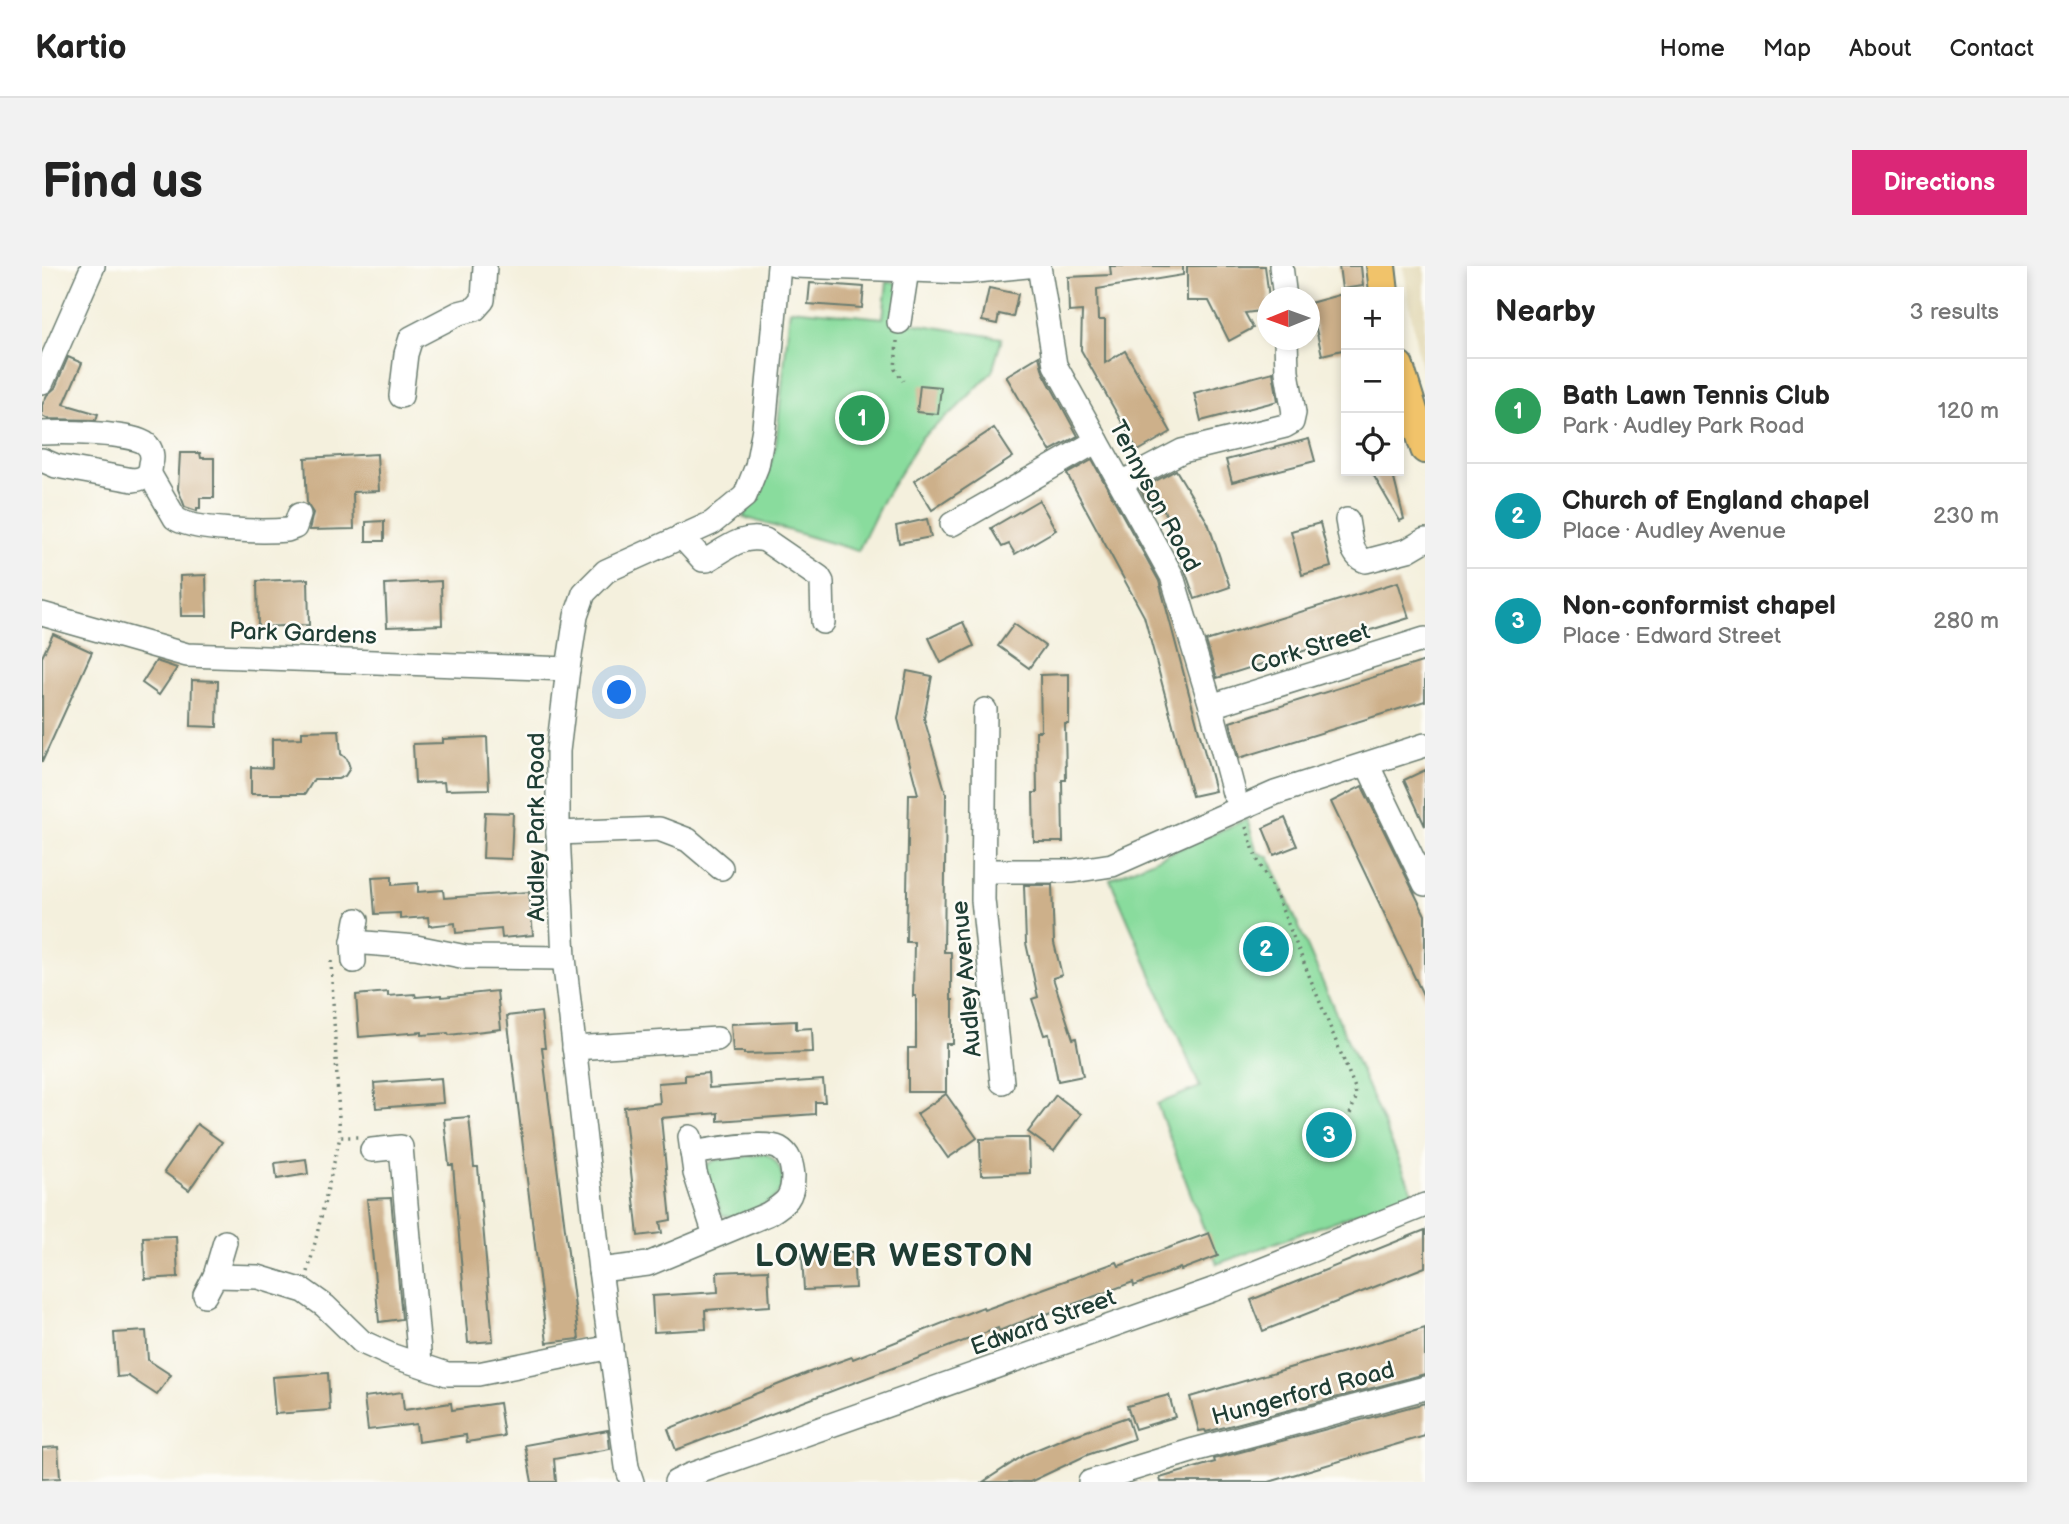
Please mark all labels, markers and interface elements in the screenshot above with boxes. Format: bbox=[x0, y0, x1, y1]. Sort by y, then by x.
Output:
text: Kartio bbox=[35, 28, 127, 68]
text: Home bbox=[1660, 34, 1725, 63]
text: Map bbox=[1763, 34, 1811, 63]
text: About bbox=[1849, 34, 1911, 63]
text: Contact bbox=[1949, 34, 2034, 63]
button: Directions bbox=[1852, 150, 2027, 215]
text: Find us bbox=[42, 153, 203, 212]
north arrow bbox=[1257, 287, 1320, 350]
map controls bbox=[1341, 287, 1404, 476]
button: + bbox=[1341, 287, 1404, 350]
text: Nearby bbox=[1495, 294, 1595, 330]
text: 3 results bbox=[1910, 298, 1999, 326]
button: − bbox=[1341, 350, 1404, 413]
text: Bath Lawn Tennis Club bbox=[1562, 381, 1830, 412]
pin: 1 bbox=[839, 392, 885, 444]
text: 1 bbox=[1513, 397, 1523, 425]
text: 120 m bbox=[1938, 397, 1999, 425]
text: Park · Audley Park Road bbox=[1562, 412, 1804, 440]
button: locate bbox=[1341, 413, 1404, 476]
street label: Tennyson Road bbox=[1102, 416, 1207, 577]
text: Church of England chapel bbox=[1562, 486, 1870, 517]
text: 2 bbox=[1511, 502, 1525, 530]
text: 230 m bbox=[1933, 502, 1999, 530]
text: Place · Audley Avenue bbox=[1562, 517, 1786, 545]
text: Non-conformist chapel bbox=[1562, 591, 1836, 622]
text: 3 bbox=[1511, 607, 1525, 635]
text: 280 m bbox=[1933, 607, 1999, 635]
street label: Park Gardens bbox=[229, 616, 377, 651]
street label: Cork Street bbox=[1247, 616, 1374, 680]
text: Place · Edward Street bbox=[1562, 622, 1781, 650]
your location bbox=[602, 675, 636, 709]
street label: Audley Park Road bbox=[522, 732, 551, 922]
street label: Audley Avenue bbox=[945, 899, 988, 1058]
pin: 2 bbox=[1243, 923, 1289, 975]
pin: 3 bbox=[1306, 1109, 1352, 1161]
district label: LOWER WESTON bbox=[755, 1237, 1035, 1276]
street label: Edward Street bbox=[967, 1283, 1120, 1362]
street label: Hungerford Road bbox=[1209, 1355, 1398, 1432]

